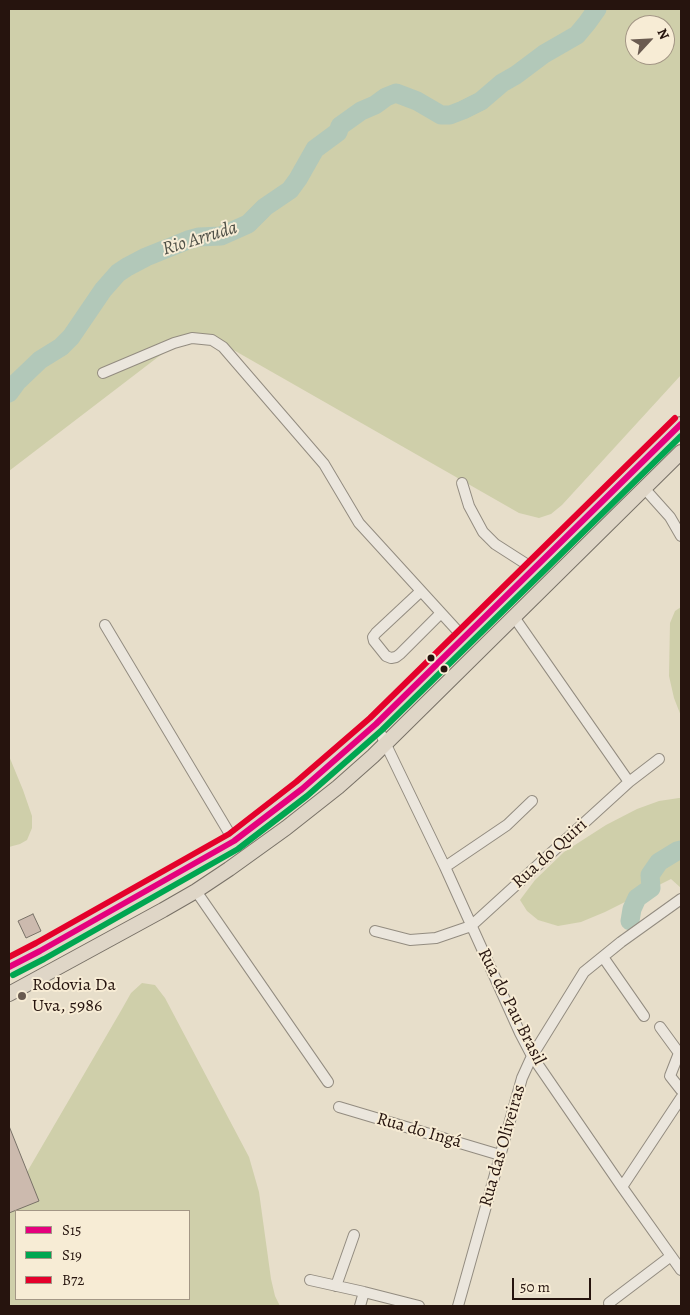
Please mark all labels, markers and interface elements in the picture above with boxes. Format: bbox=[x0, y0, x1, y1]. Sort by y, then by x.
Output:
north arrow bbox=[625, 15, 675, 65]
text: N bbox=[652, 25, 674, 43]
water label: Rio Arruda bbox=[160, 217, 240, 261]
unlabelled marker bbox=[426, 653, 436, 663]
unlabelled marker bbox=[439, 664, 449, 674]
street label: Rua do Quiri bbox=[508, 815, 592, 893]
street label: Rua do Pau Brasil bbox=[472, 945, 550, 1069]
place label: Rodovia Da Uva, 5986 bbox=[32, 975, 116, 1018]
marker: Rodovia Da Uva, 5986 bbox=[16, 990, 28, 1002]
street label: Rua das Oliveiras bbox=[475, 1082, 531, 1210]
street label: Rua do Ingá bbox=[374, 1109, 464, 1153]
legend bbox=[15, 1210, 190, 1300]
text: S15 bbox=[62, 1220, 82, 1240]
text: S19 bbox=[62, 1245, 82, 1265]
scale bar bbox=[515, 1268, 594, 1300]
text: B72 bbox=[62, 1270, 84, 1290]
text: 50 m bbox=[520, 1277, 550, 1297]

